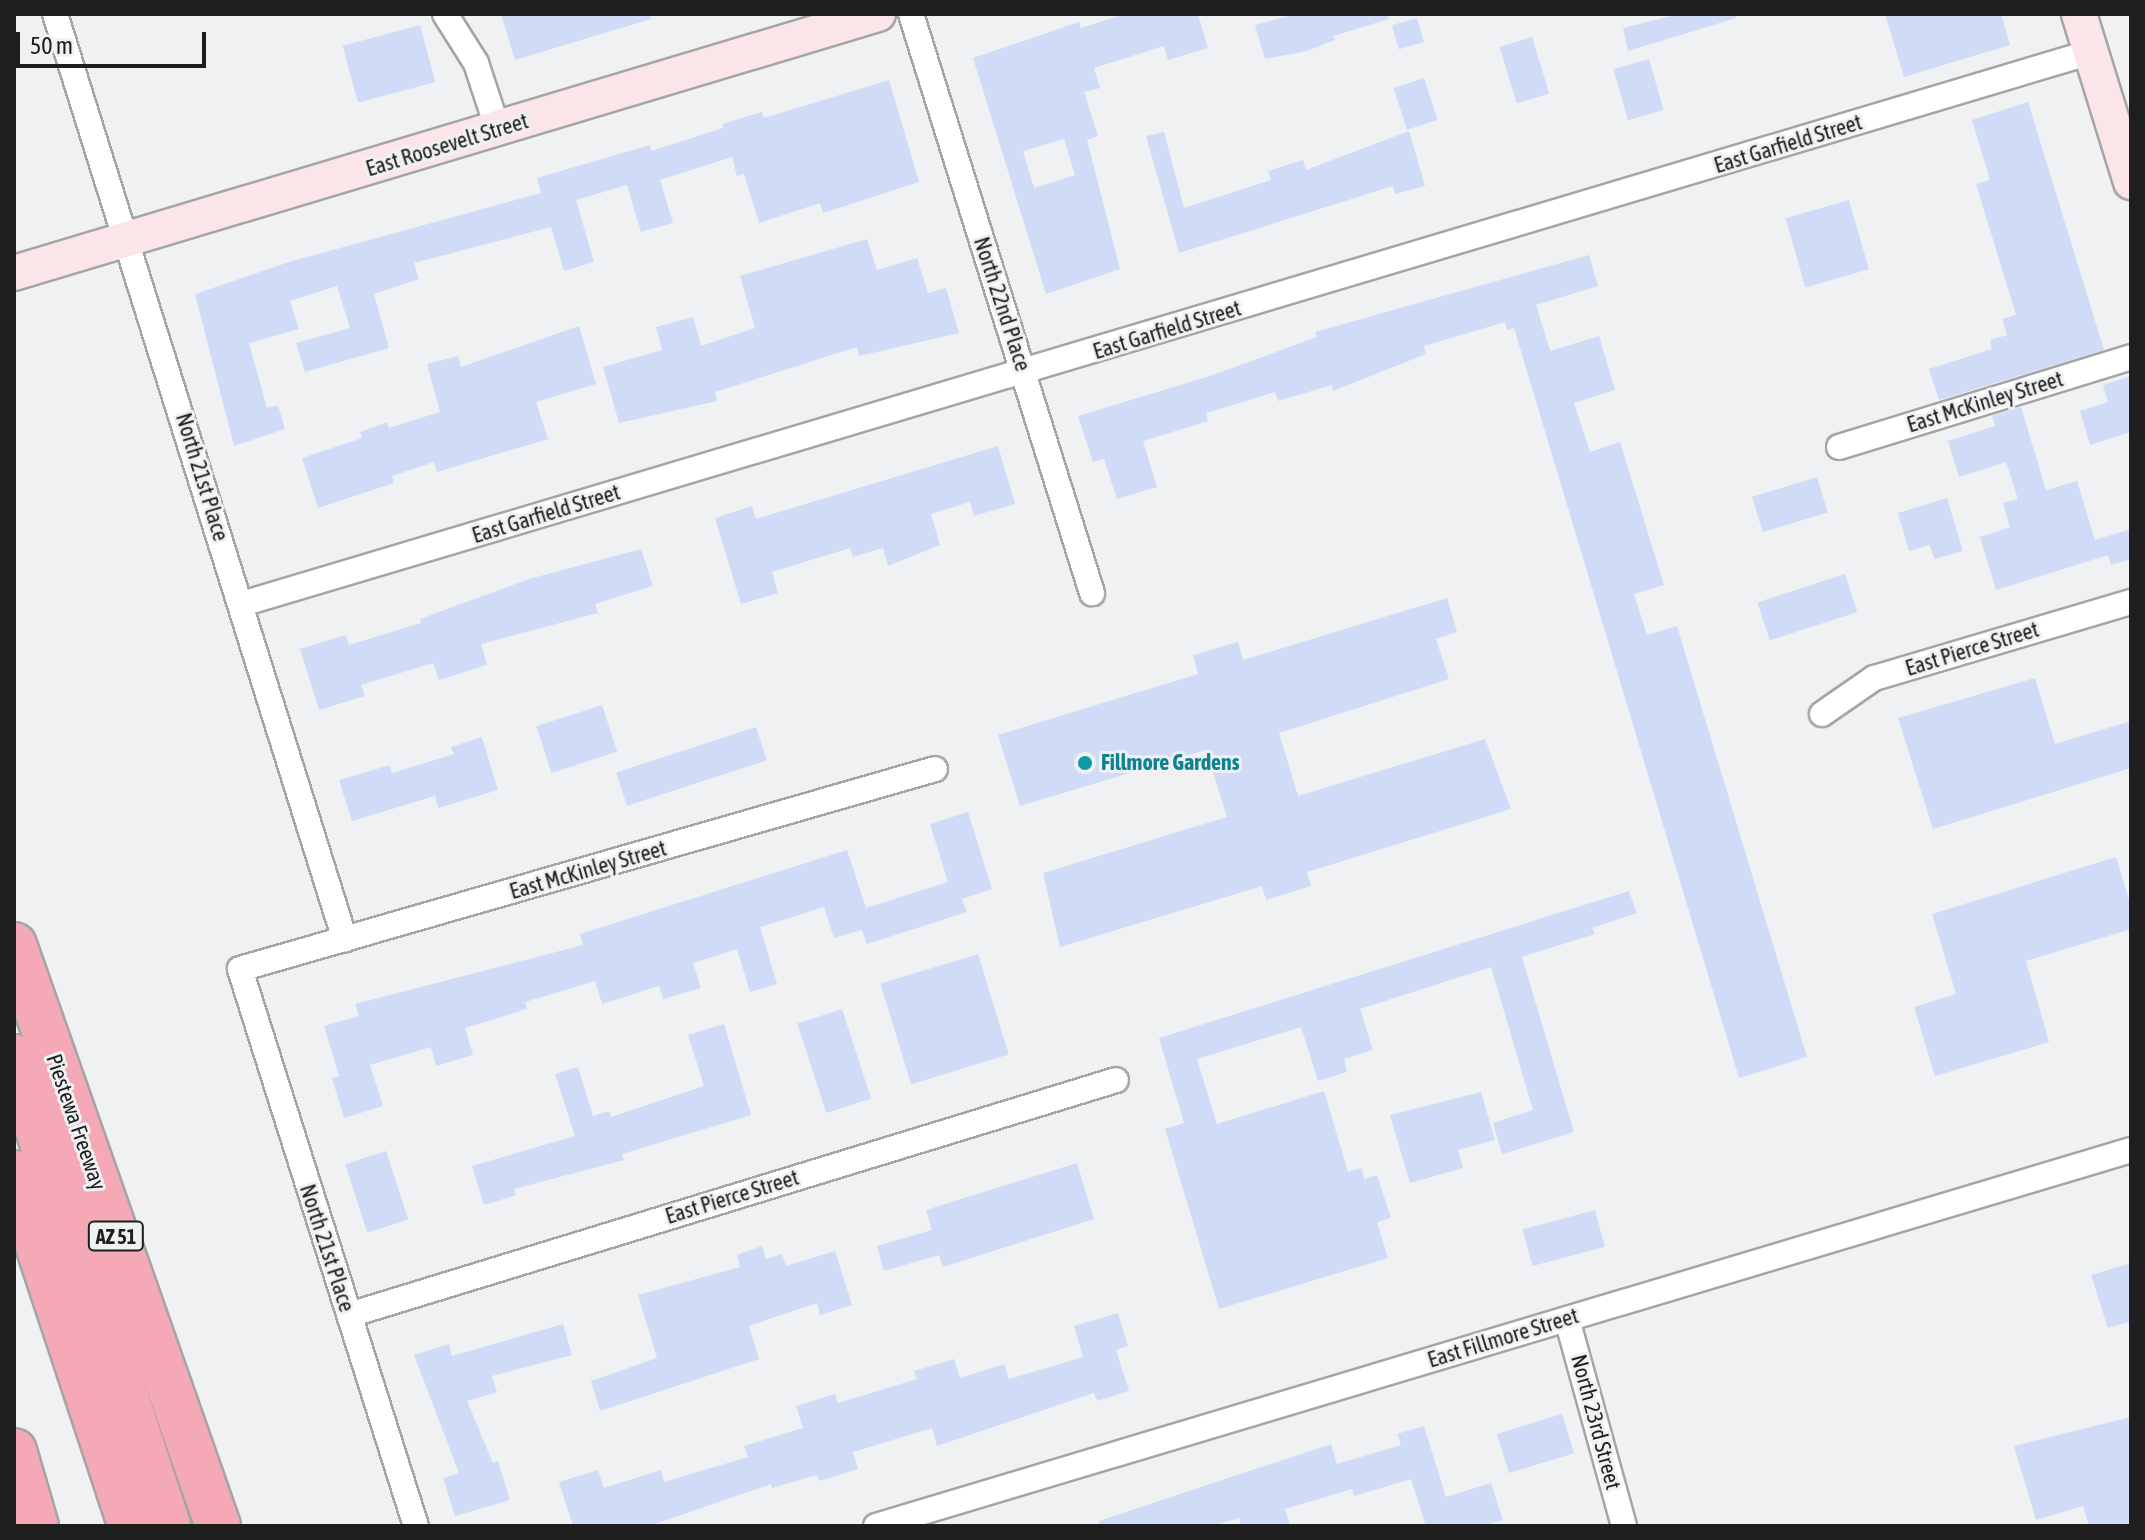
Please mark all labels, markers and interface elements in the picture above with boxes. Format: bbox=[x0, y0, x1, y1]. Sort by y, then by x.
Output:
scale bar bbox=[20, 16, 210, 66]
text: 50 m bbox=[30, 32, 73, 59]
street label: East Roosevelt Street bbox=[363, 108, 531, 182]
street label: East Garfield Street bbox=[1711, 109, 1865, 179]
street label: North 22nd Place bbox=[968, 234, 1036, 374]
street label: East Garfield Street bbox=[1090, 295, 1244, 365]
street label: East McKinley Street bbox=[1904, 366, 2066, 438]
street label: North 21st Place bbox=[170, 410, 234, 544]
street label: East Garfield Street bbox=[469, 479, 623, 549]
street label: East Pierce Street bbox=[1902, 616, 2042, 682]
place label: Fillmore Gardens bbox=[1101, 750, 1239, 776]
marker: Fillmore Gardens bbox=[1076, 754, 1094, 772]
street label: East McKinley Street bbox=[507, 835, 669, 905]
street label: Piestewa Freeway bbox=[40, 1051, 112, 1193]
street label: East Pierce Street bbox=[662, 1164, 802, 1230]
street label: North 21st Place bbox=[294, 1181, 360, 1315]
road number: AZ 51 bbox=[86, 1220, 146, 1252]
street label: East Fillmore Street bbox=[1424, 1303, 1582, 1373]
street label: North 23rd Street bbox=[1565, 1352, 1627, 1492]

